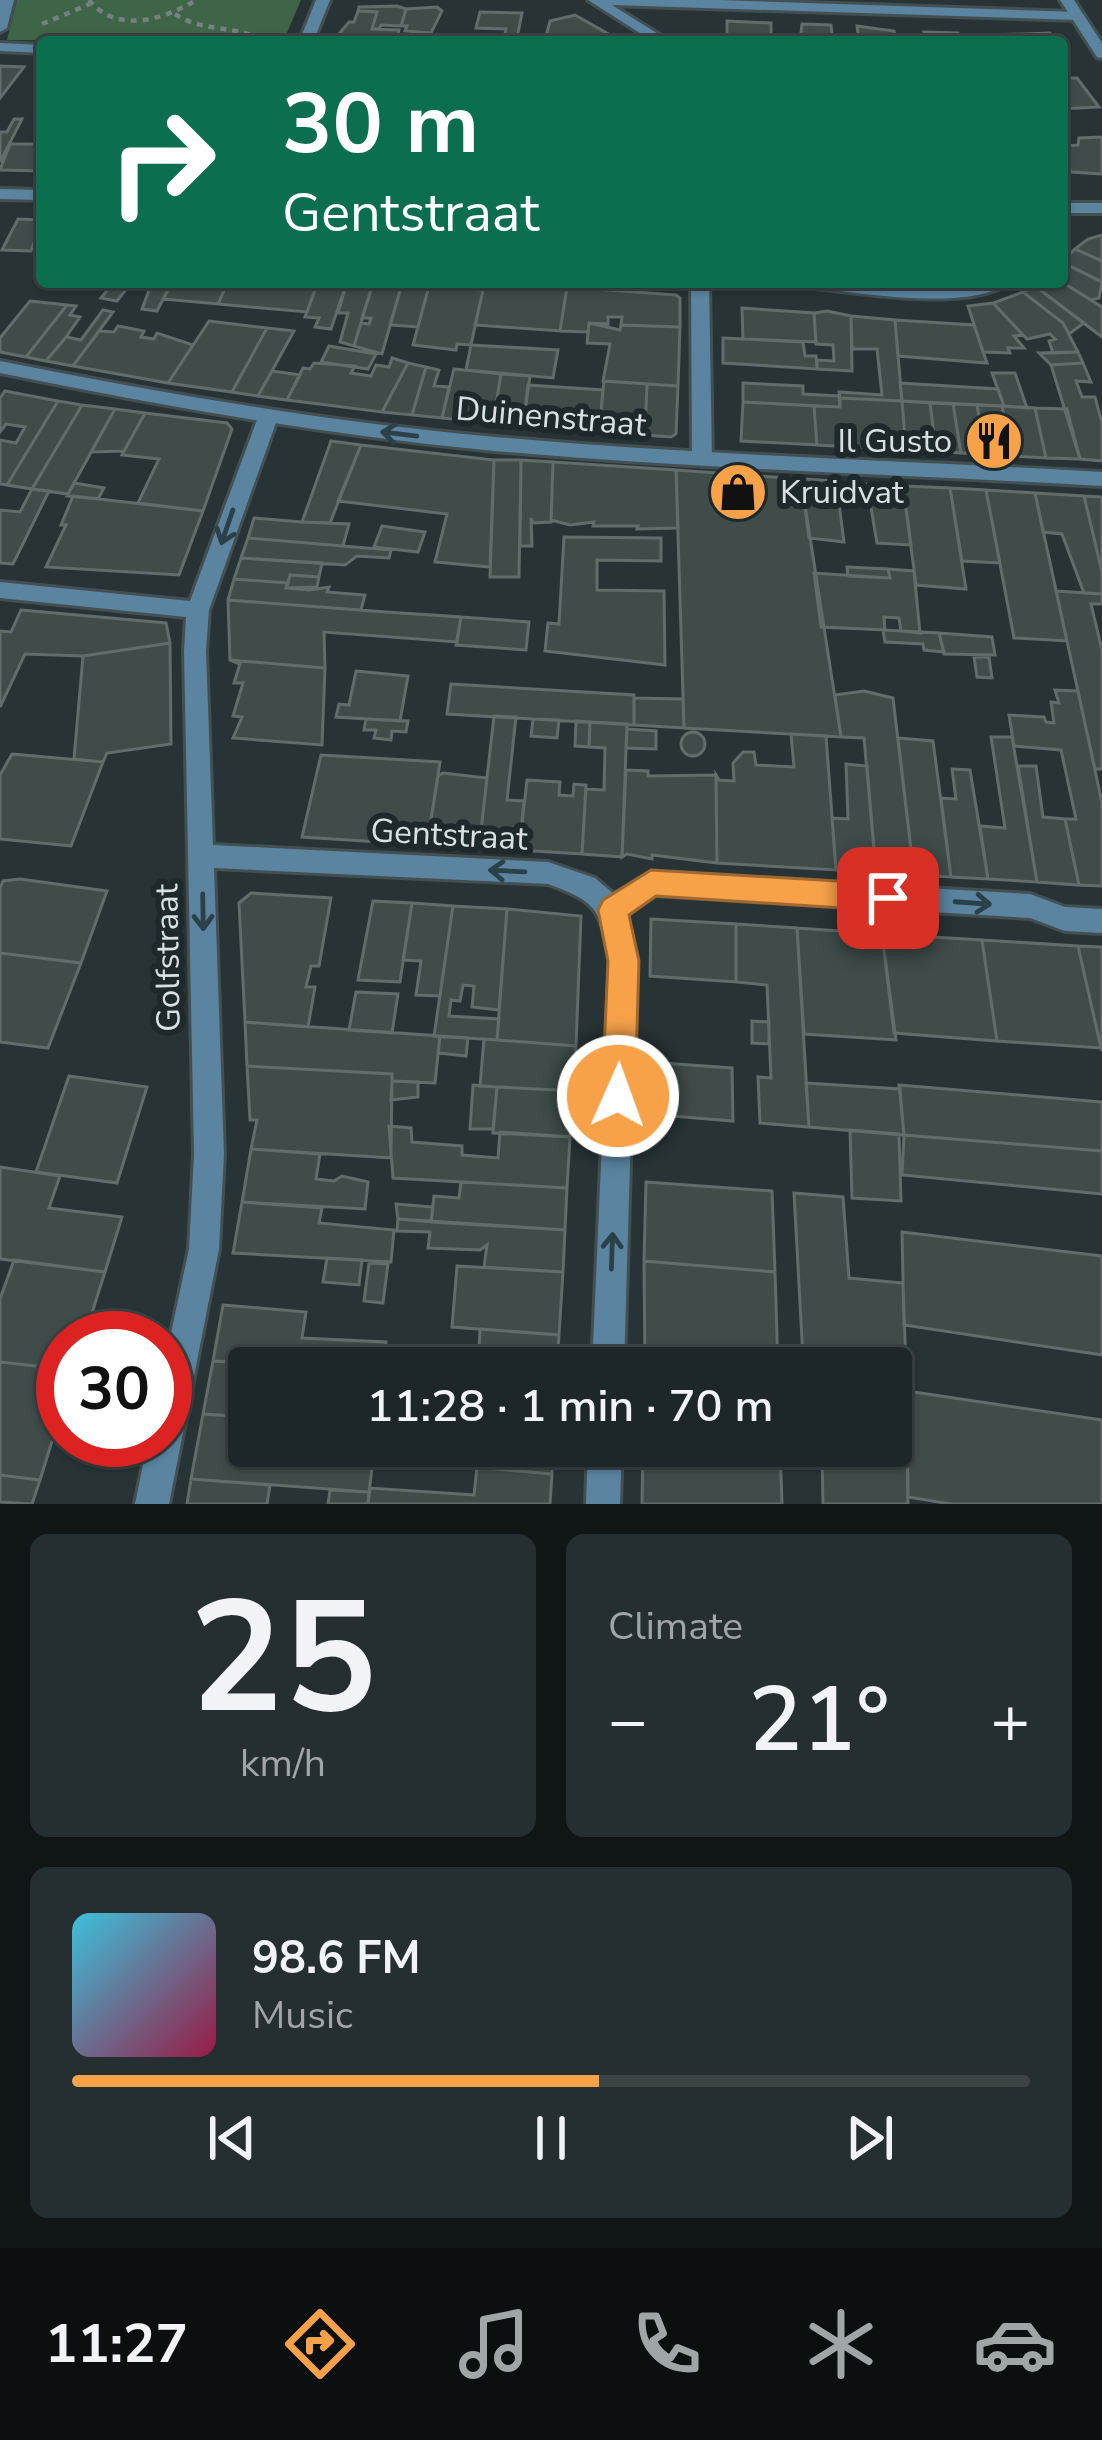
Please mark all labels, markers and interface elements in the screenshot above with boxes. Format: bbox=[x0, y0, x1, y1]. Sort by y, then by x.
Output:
text: 30 m bbox=[282, 67, 479, 182]
icon: right bbox=[84, 84, 240, 240]
text: Gentstraat bbox=[282, 176, 539, 250]
street label: Duinenstraat bbox=[454, 386, 649, 448]
restaurant icon: Il Gusto bbox=[963, 410, 1025, 472]
place label: Il Gusto bbox=[837, 419, 952, 464]
one-way arrow bbox=[380, 422, 419, 444]
shop icon: Kruidvat bbox=[707, 461, 769, 523]
place label: Kruidvat bbox=[780, 470, 904, 515]
one-way arrow bbox=[215, 508, 236, 545]
street label: Gentstraat bbox=[369, 808, 529, 862]
pin bbox=[837, 847, 939, 949]
one-way arrow bbox=[489, 859, 528, 882]
icon: arrive bbox=[855, 865, 921, 931]
street label: Golfstraat bbox=[144, 883, 192, 1032]
one-way arrow bbox=[192, 892, 215, 931]
one-way arrow bbox=[953, 892, 992, 915]
position arrow bbox=[555, 1033, 681, 1159]
one-way arrow bbox=[601, 1232, 624, 1271]
speed limit sign: 30 bbox=[36, 1311, 192, 1467]
text: 11:28 · 1 min · 70 m bbox=[367, 1376, 773, 1437]
text: 25 bbox=[189, 1552, 377, 1765]
text: Climate bbox=[608, 1600, 743, 1653]
text: 21° bbox=[748, 1659, 890, 1782]
text: − bbox=[608, 1676, 648, 1766]
text: + bbox=[990, 1676, 1030, 1766]
text: km/h bbox=[240, 1737, 326, 1790]
text: 98.6 FM bbox=[252, 1928, 421, 1989]
text: Music bbox=[252, 1989, 353, 2042]
icon: previous bbox=[199, 2105, 265, 2171]
icon: pause bbox=[518, 2105, 584, 2171]
icon: next bbox=[837, 2105, 903, 2171]
icon: directions bbox=[278, 2302, 362, 2386]
icon: music bbox=[452, 2302, 536, 2386]
icon: phone bbox=[625, 2302, 709, 2386]
icon: climate bbox=[799, 2302, 883, 2386]
icon: car bbox=[973, 2302, 1057, 2386]
text: 11:27 bbox=[45, 2307, 188, 2381]

